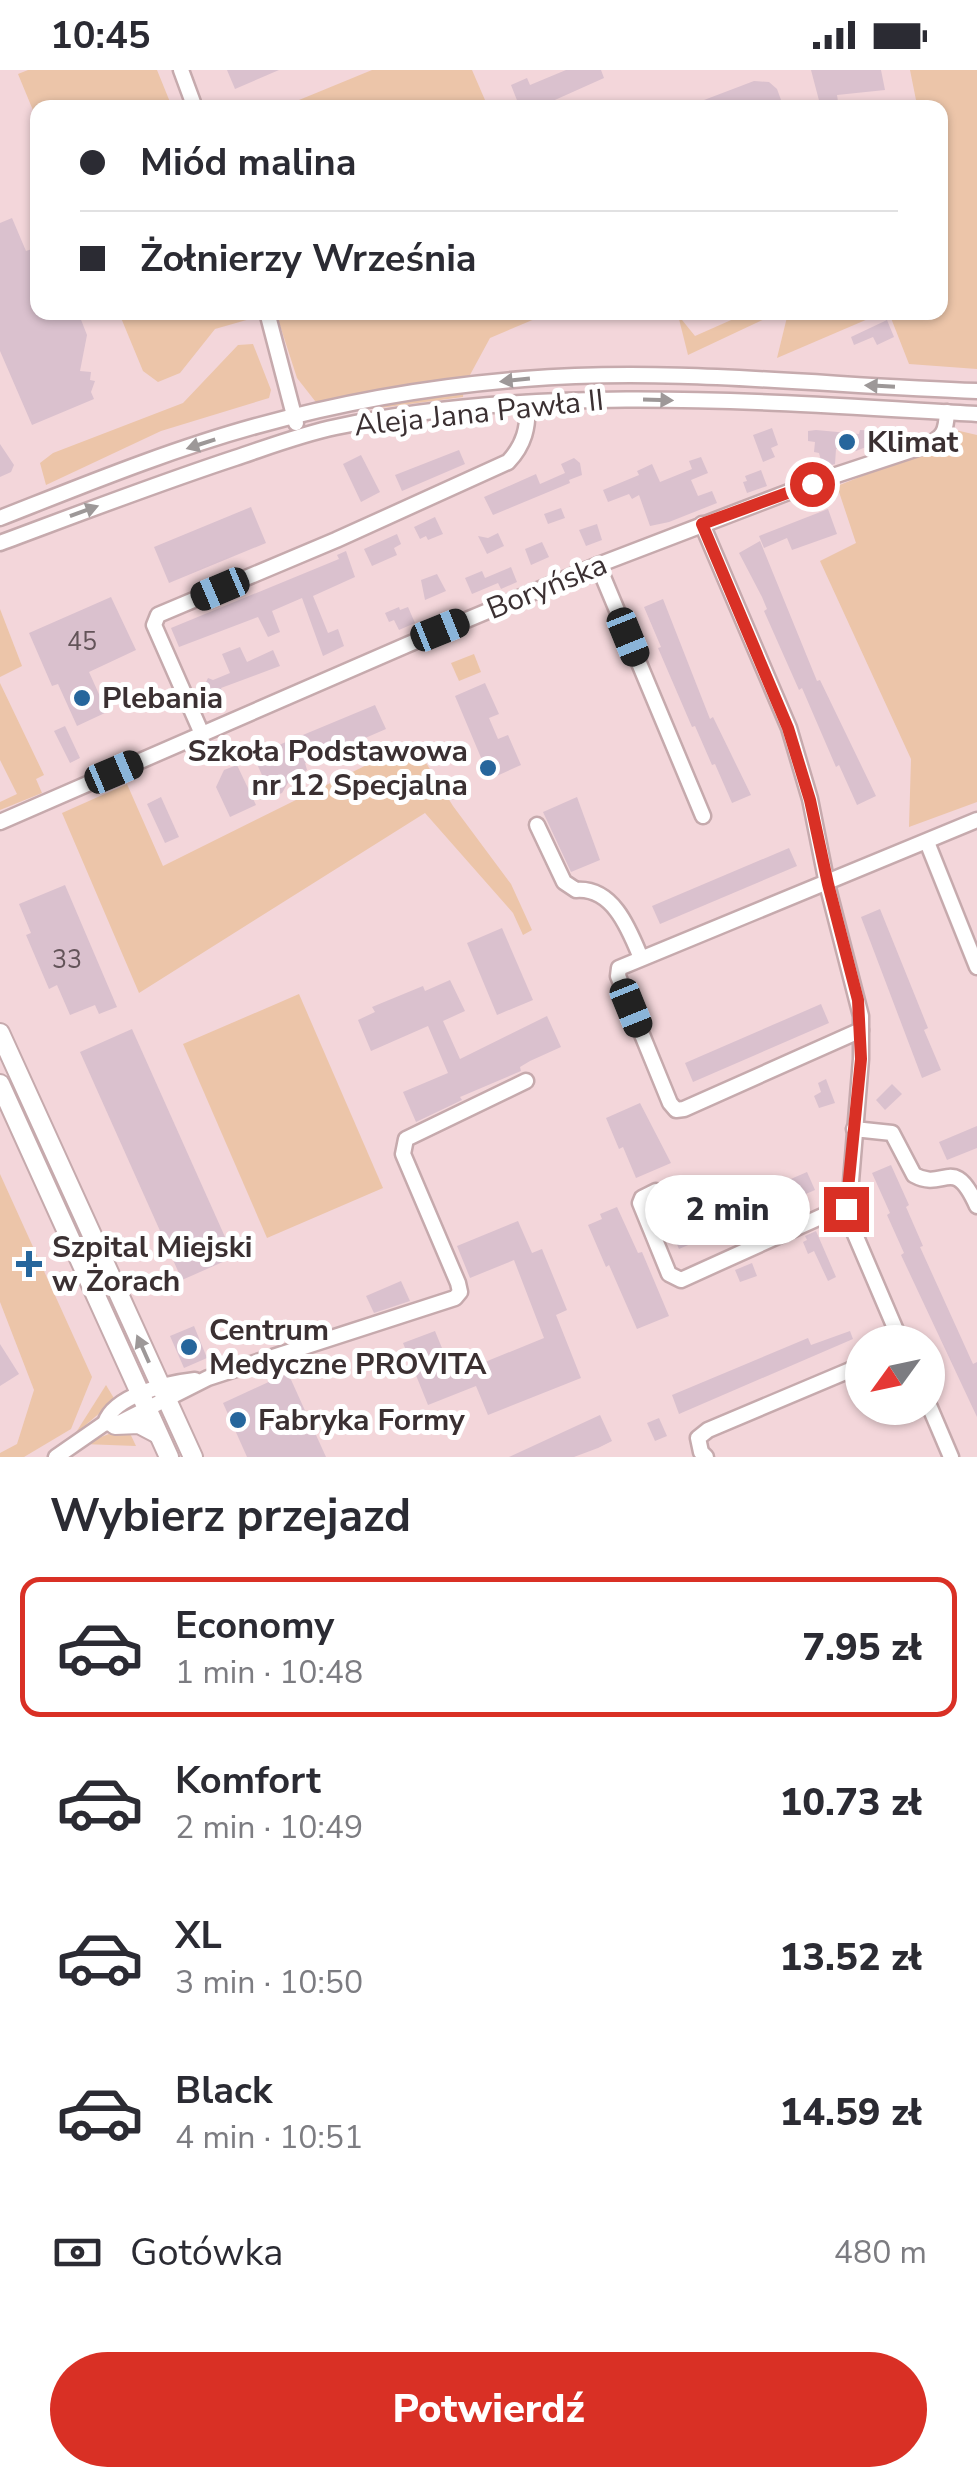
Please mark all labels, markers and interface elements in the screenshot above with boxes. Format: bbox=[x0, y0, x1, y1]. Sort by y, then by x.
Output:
text: 10:45 bbox=[50, 10, 151, 61]
text: Miód malina bbox=[140, 137, 357, 188]
text: Żołnierzy Września bbox=[140, 233, 477, 284]
one-way arrow bbox=[498, 373, 530, 389]
one-way arrow bbox=[863, 378, 895, 394]
street label: Aleja Jana Pawła II bbox=[352, 380, 606, 446]
one-way arrow bbox=[642, 393, 674, 409]
place label: Klimat bbox=[867, 422, 959, 463]
marker: Klimat bbox=[836, 431, 858, 453]
one-way arrow bbox=[186, 437, 216, 452]
route start bbox=[790, 462, 835, 507]
one-way arrow bbox=[69, 503, 99, 519]
street label: Boryńska bbox=[481, 544, 613, 630]
car bbox=[187, 563, 253, 615]
car bbox=[603, 604, 653, 670]
car bbox=[407, 605, 473, 655]
house number: 45 bbox=[67, 625, 97, 659]
place label: Plebania bbox=[102, 678, 223, 719]
marker: Plebania bbox=[71, 687, 93, 709]
place label: Szkoła Podstawowa nr 12 Specjalna bbox=[187, 731, 468, 806]
car bbox=[81, 746, 147, 798]
marker: Szkoła Podstawowa nr 12 Specjalna bbox=[477, 757, 499, 779]
house number: 33 bbox=[52, 943, 82, 977]
car bbox=[606, 975, 656, 1041]
callout: 2 min bbox=[646, 1174, 811, 1244]
route end bbox=[824, 1187, 869, 1232]
text: 2 min bbox=[685, 1188, 770, 1231]
place label: Szpital Miejski w Żorach bbox=[52, 1227, 252, 1302]
marker: Szpital Miejski w Żorach bbox=[16, 1251, 42, 1277]
place label: Centrum Medyczne PROVITA bbox=[209, 1310, 487, 1385]
north arrow bbox=[845, 1325, 945, 1425]
map controls bbox=[845, 1325, 945, 1425]
one-way arrow bbox=[134, 1334, 151, 1363]
marker: Centrum Medyczne PROVITA bbox=[178, 1336, 200, 1358]
place label: Fabryka Formy bbox=[258, 1400, 465, 1441]
marker: Fabryka Formy bbox=[227, 1409, 249, 1431]
text: Wybierz przejazd bbox=[50, 1486, 411, 1547]
text: Economy bbox=[175, 1600, 334, 1651]
icon: car bbox=[55, 1602, 145, 1692]
text: 7.95 zł bbox=[802, 1622, 922, 1673]
text: 1 min · 10:48 bbox=[175, 1651, 363, 1694]
text: Komfort bbox=[175, 1755, 321, 1806]
icon: car bbox=[55, 1757, 145, 1847]
text: 10.73 zł bbox=[779, 1777, 922, 1828]
text: 2 min · 10:49 bbox=[175, 1806, 363, 1849]
text: XL bbox=[175, 1910, 222, 1961]
icon: car bbox=[55, 1912, 145, 2002]
text: 13.52 zł bbox=[779, 1932, 922, 1983]
text: 3 min · 10:50 bbox=[175, 1961, 363, 2004]
text: Black bbox=[175, 2065, 272, 2116]
icon: car bbox=[55, 2067, 145, 2157]
text: 14.59 zł bbox=[779, 2087, 922, 2138]
text: 4 min · 10:51 bbox=[175, 2116, 363, 2159]
icon: cash bbox=[50, 2225, 105, 2280]
text: Gotówka bbox=[130, 2227, 283, 2278]
text: 480 m bbox=[834, 2231, 927, 2274]
button: Potwierdź bbox=[50, 2352, 927, 2467]

